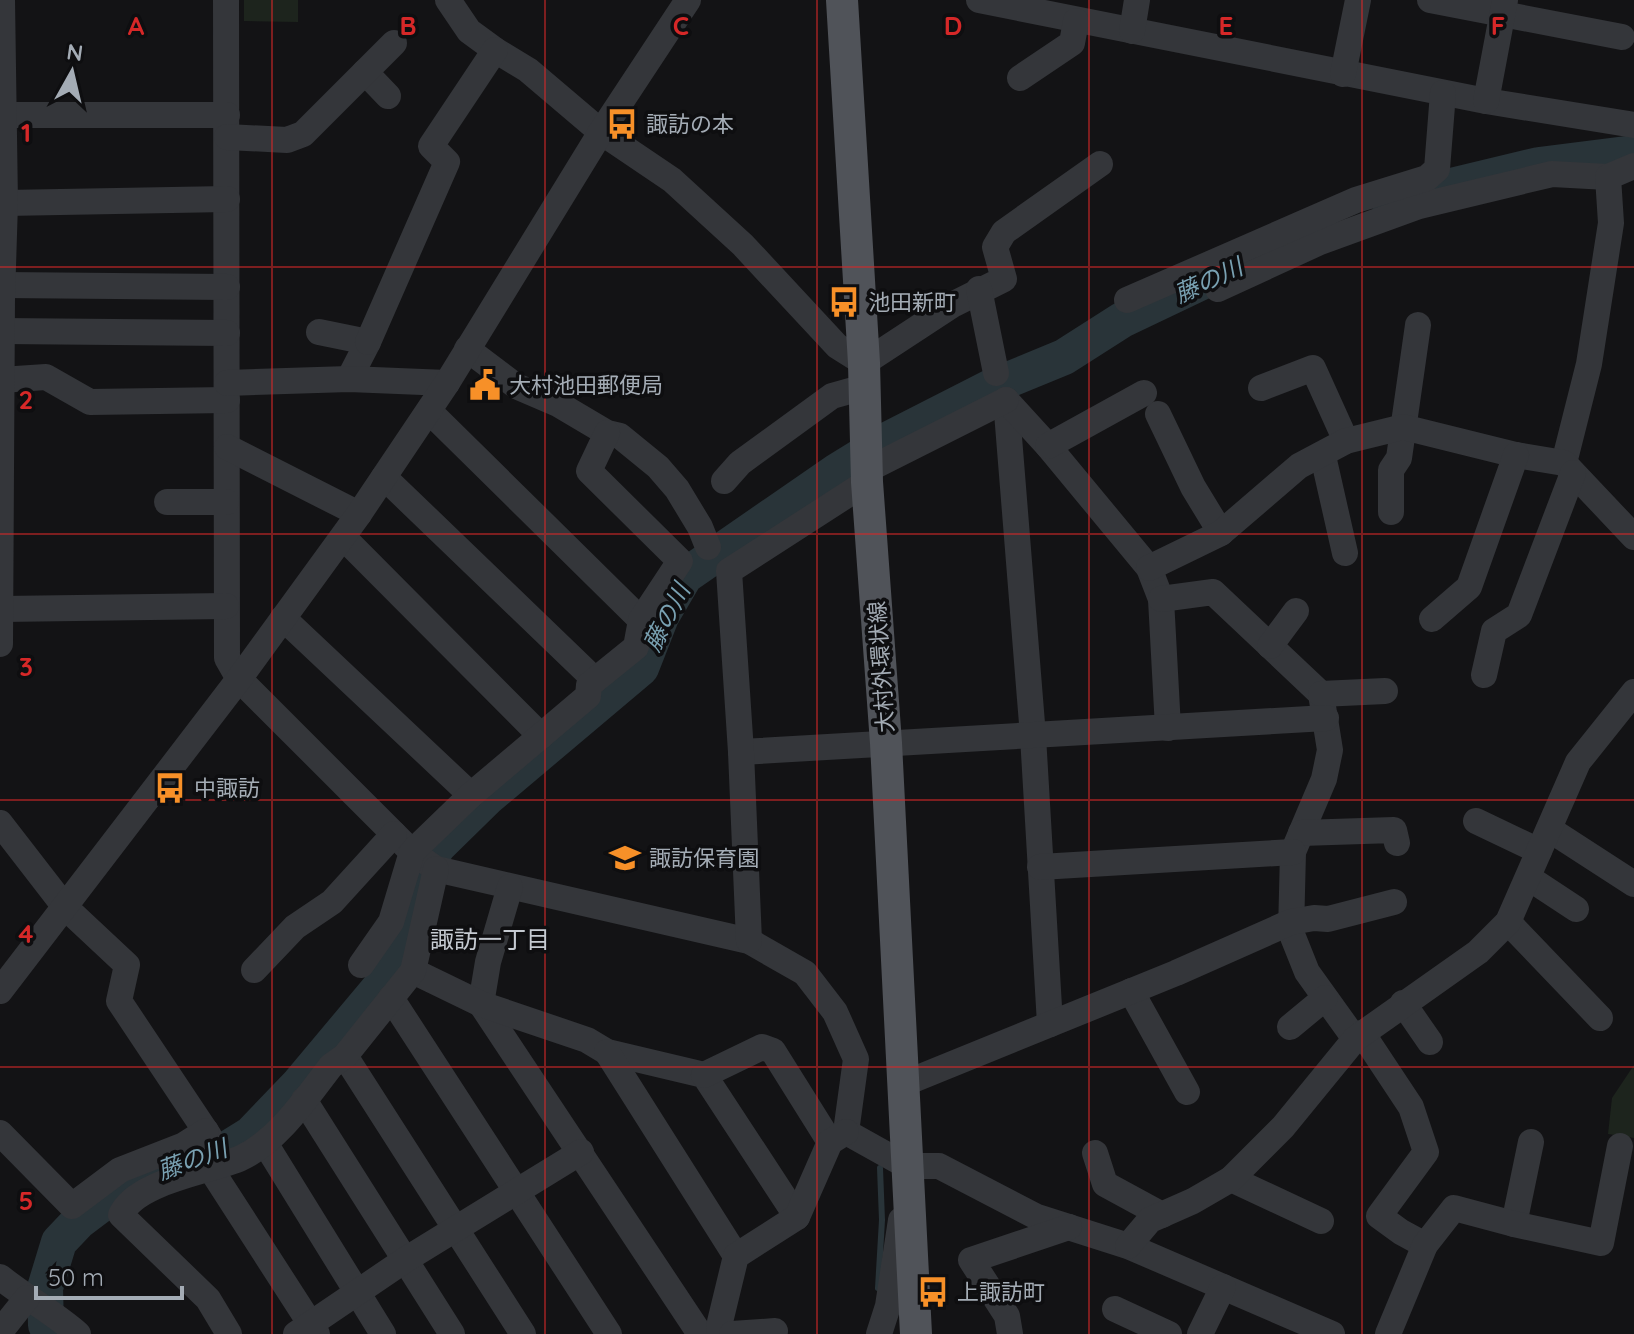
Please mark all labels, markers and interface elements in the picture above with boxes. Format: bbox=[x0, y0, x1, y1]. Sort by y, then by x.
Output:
text: A bbox=[128, 9, 145, 42]
text: B bbox=[399, 9, 417, 42]
text: C bbox=[673, 9, 689, 42]
text: D bbox=[944, 9, 962, 42]
text: E bbox=[1219, 9, 1233, 42]
text: F bbox=[1491, 9, 1505, 42]
north arrow bbox=[32, 32, 112, 112]
text: N bbox=[65, 37, 85, 67]
bus stop icon: 諏訪の本 bbox=[605, 107, 639, 141]
place label: 諏訪の本 bbox=[646, 110, 734, 138]
text: 1 bbox=[21, 116, 31, 149]
water label: 藤の川 bbox=[1169, 250, 1250, 309]
bus stop icon: 池田新町 bbox=[827, 285, 861, 319]
place label: 池田新町 bbox=[868, 288, 956, 316]
public building icon: 大村池田郵便局 bbox=[468, 368, 502, 402]
place label: 大村池田郵便局 bbox=[509, 371, 663, 399]
text: 2 bbox=[19, 383, 33, 416]
water label: 藤の川 bbox=[636, 575, 697, 656]
street label: 大村外環状線 bbox=[862, 600, 900, 734]
text: 3 bbox=[19, 650, 33, 683]
bus stop icon: 中諏訪 bbox=[153, 771, 187, 805]
place label: 中諏訪 bbox=[194, 774, 260, 802]
school or university icon: 諏訪保育園 bbox=[608, 841, 642, 875]
place label: 諏訪保育園 bbox=[649, 844, 759, 872]
text: 4 bbox=[18, 917, 34, 950]
district label: 諏訪一丁目 bbox=[430, 924, 550, 954]
water label: 藤の川 bbox=[153, 1132, 234, 1185]
text: 5 bbox=[19, 1184, 33, 1217]
scale bar bbox=[36, 1250, 182, 1300]
text: 50 m bbox=[48, 1262, 104, 1292]
bus stop icon: 上諏訪町 bbox=[916, 1275, 950, 1309]
place label: 上諏訪町 bbox=[957, 1278, 1045, 1306]

